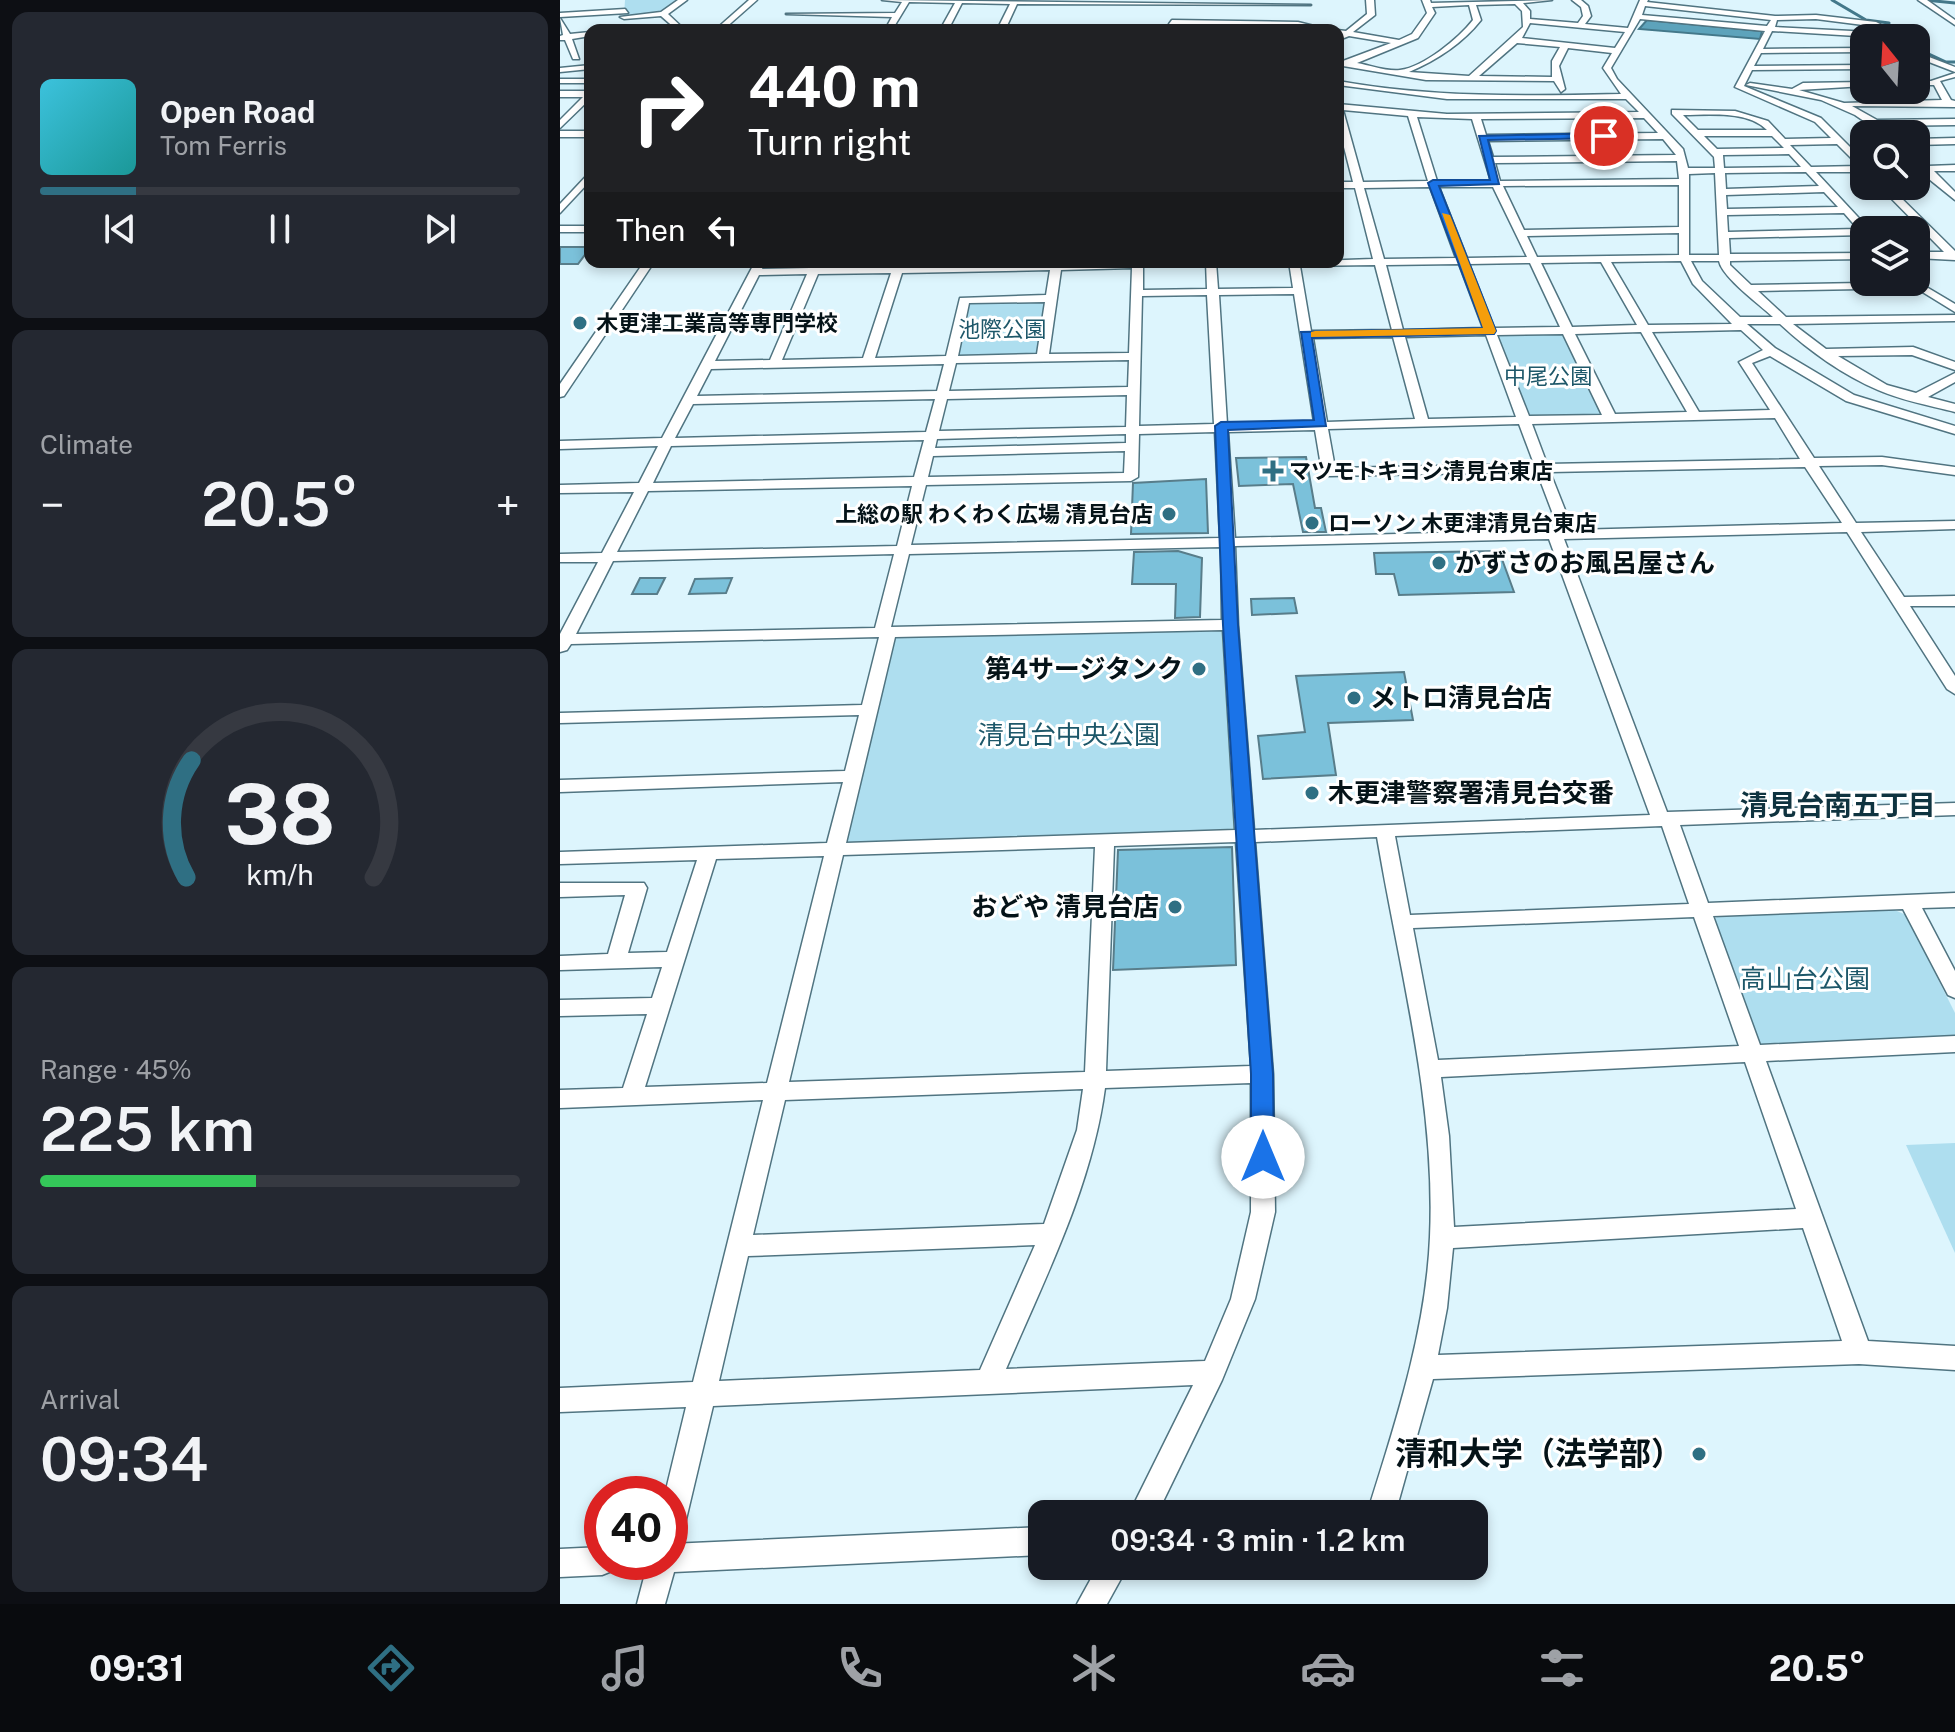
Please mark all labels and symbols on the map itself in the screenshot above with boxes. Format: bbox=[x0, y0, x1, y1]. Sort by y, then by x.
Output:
north arrow bbox=[1850, 24, 1930, 104]
pin bbox=[1570, 102, 1638, 170]
place label: 木更津工業高等専門学校 bbox=[596, 310, 838, 336]
marker: 木更津工業高等専門学校 bbox=[571, 314, 589, 332]
park label: 池際公園 bbox=[958, 316, 1046, 342]
park label: 中尾公園 bbox=[1504, 363, 1592, 389]
place label: マツモトキヨシ清見台東店 bbox=[1289, 458, 1553, 484]
marker: マツモトキヨシ清見台東店 bbox=[1264, 462, 1282, 480]
place label: 上総の駅 わくわく広場 清見台店 bbox=[835, 501, 1153, 527]
marker: 上総の駅 わくわく広場 清見台店 bbox=[1160, 505, 1178, 523]
place label: ローソン 木更津清見台東店 bbox=[1328, 510, 1597, 536]
marker: ローソン 木更津清見台東店 bbox=[1303, 514, 1321, 532]
place label: かずさのお風呂屋さん bbox=[1455, 547, 1715, 578]
marker: かずさのお風呂屋さん bbox=[1430, 554, 1448, 572]
place label: 第4サージタンク bbox=[985, 653, 1183, 684]
marker: 第4サージタンク bbox=[1190, 660, 1208, 678]
place label: メトロ清見台店 bbox=[1370, 682, 1552, 713]
marker: メトロ清見台店 bbox=[1345, 689, 1363, 707]
park label: 清見台中央公園 bbox=[978, 719, 1160, 750]
place label: 木更津警察署清見台交番 bbox=[1328, 777, 1614, 808]
marker: 木更津警察署清見台交番 bbox=[1303, 784, 1321, 802]
district label: 清見台南五丁目 bbox=[1740, 788, 1936, 821]
place label: おどや 清見台店 bbox=[971, 891, 1159, 922]
marker: おどや 清見台店 bbox=[1166, 898, 1184, 916]
park label: 高山台公園 bbox=[1740, 963, 1870, 994]
position arrow bbox=[1221, 1115, 1305, 1199]
place label: 清和大学（法学部） bbox=[1395, 1435, 1683, 1472]
marker: 清和大学（法学部） bbox=[1690, 1445, 1708, 1463]
speed limit sign: 40 bbox=[584, 1476, 688, 1580]

